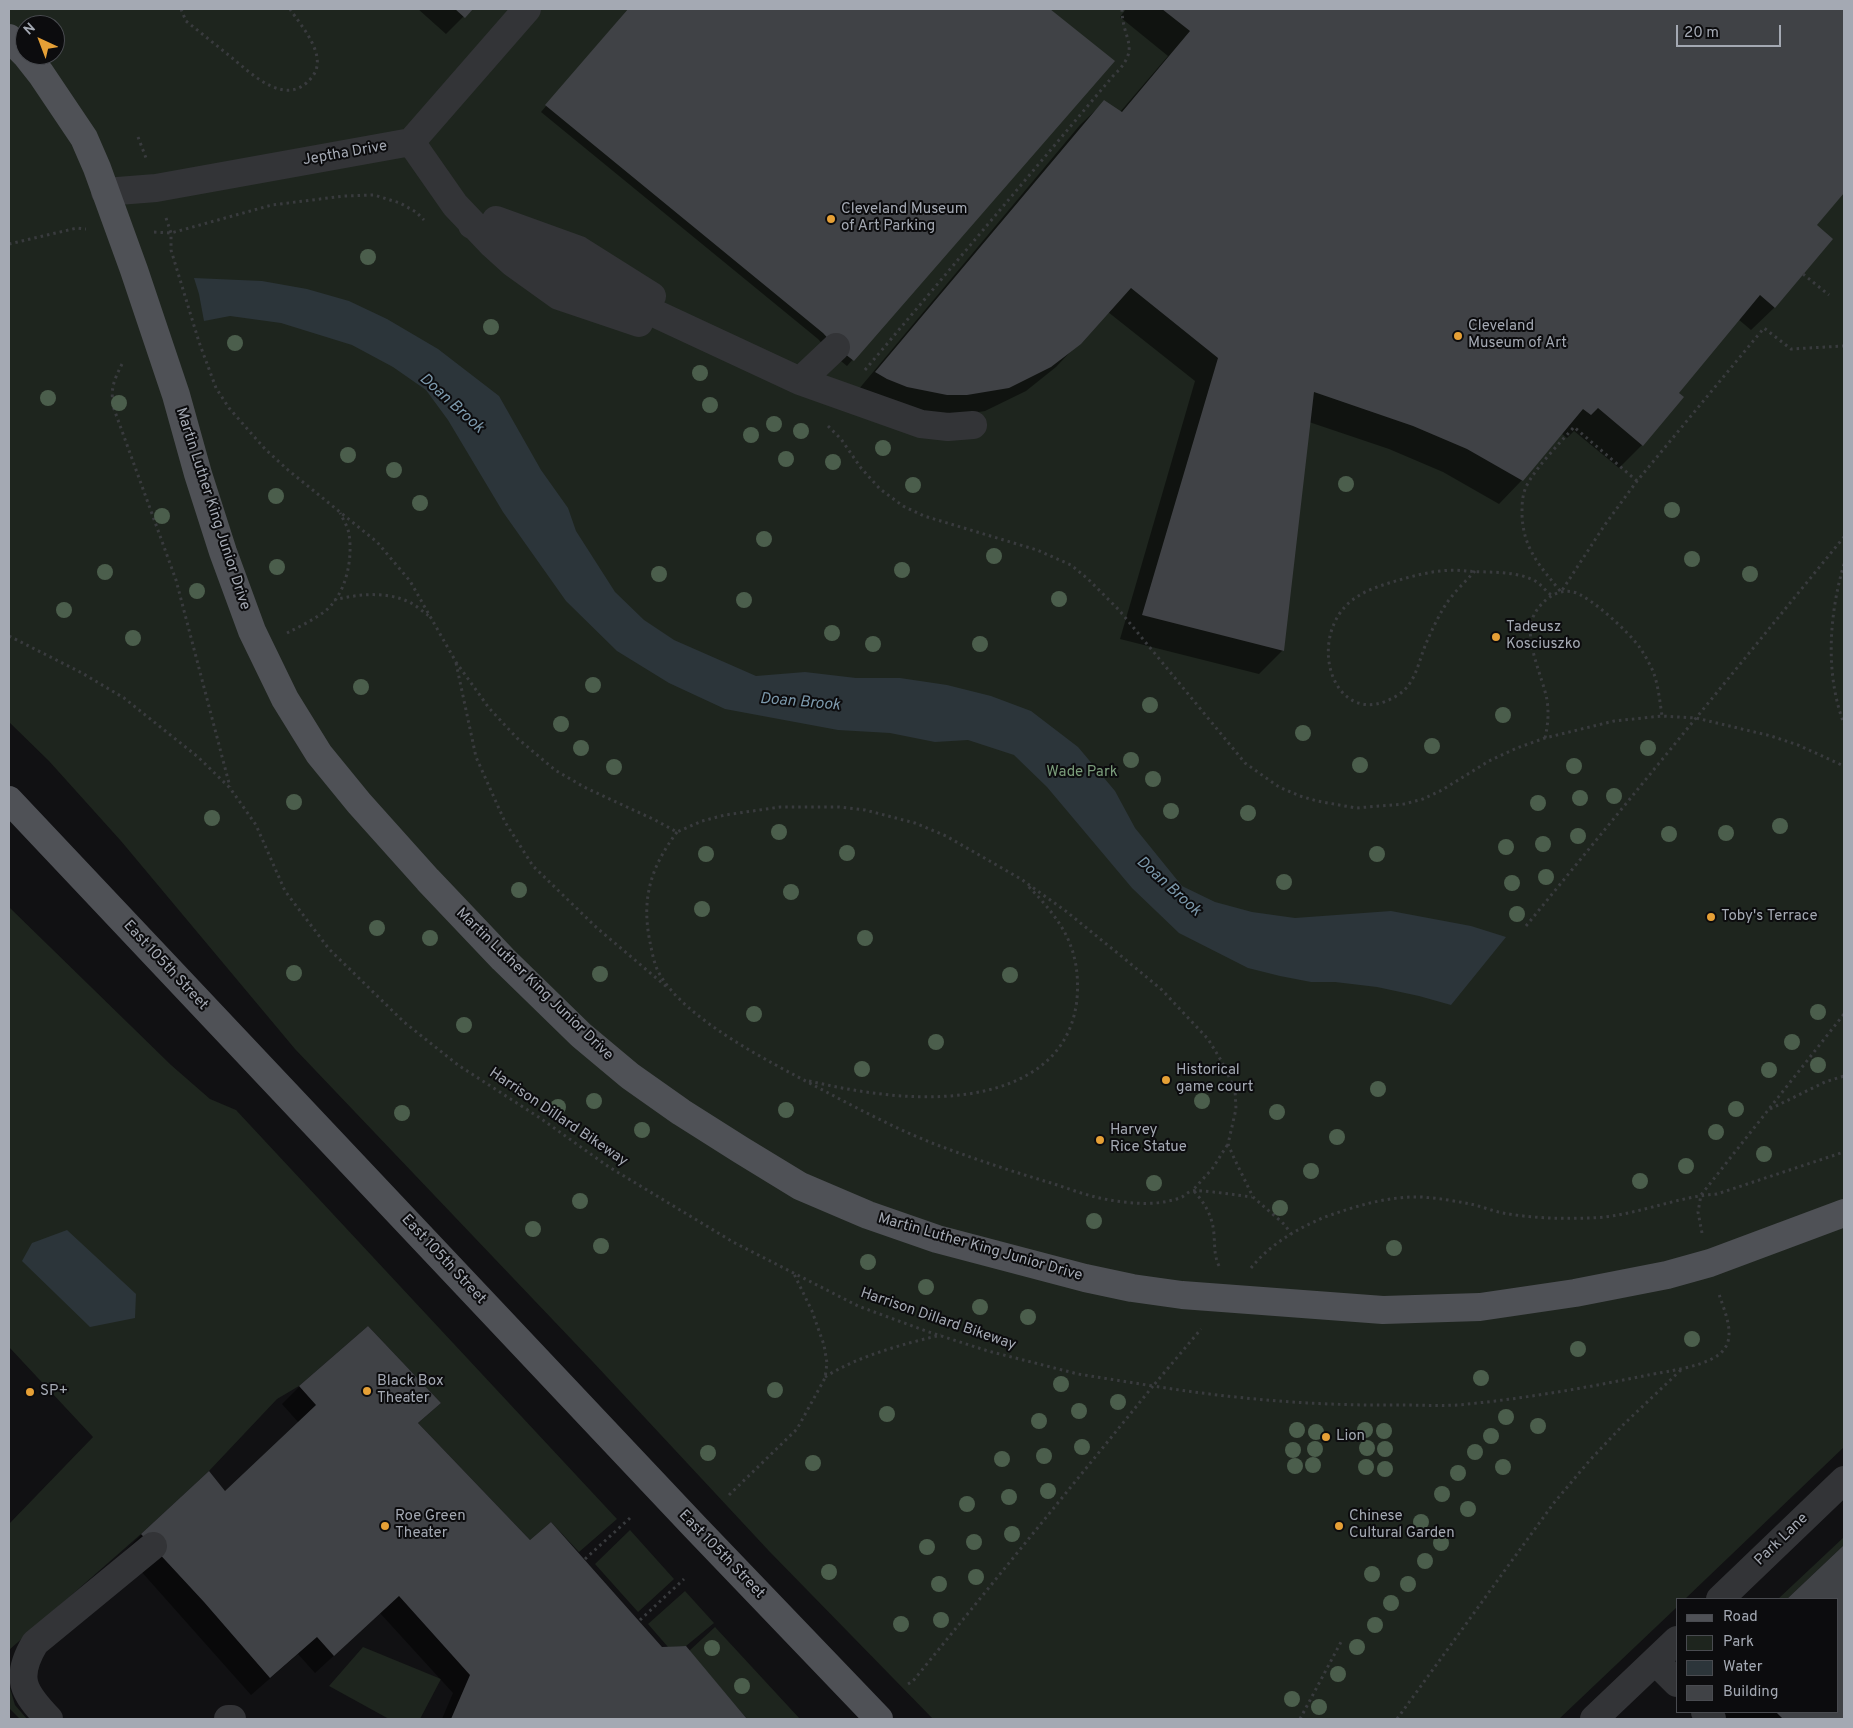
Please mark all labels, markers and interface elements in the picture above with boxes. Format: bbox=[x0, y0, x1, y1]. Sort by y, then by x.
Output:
north arrow bbox=[15, 15, 65, 65]
scale bar bbox=[1678, 15, 1783, 47]
text: N bbox=[21, 20, 40, 39]
text: 20 m bbox=[1684, 24, 1719, 43]
street label: Jeptha Drive bbox=[301, 138, 389, 170]
place label: Cleveland Museum of Art Parking bbox=[841, 201, 967, 236]
marker: Cleveland Museum of Art Parking bbox=[825, 213, 837, 225]
place label: Cleveland Museum of Art bbox=[1468, 318, 1567, 353]
marker: Cleveland Museum of Art bbox=[1452, 330, 1464, 342]
water label: Doan Brook bbox=[415, 370, 487, 438]
street label: Martin Luther King Junior Drive bbox=[171, 405, 253, 613]
place label: Tadeusz Kosciuszko bbox=[1506, 619, 1581, 654]
marker: Tadeusz Kosciuszko bbox=[1490, 631, 1502, 643]
water label: Doan Brook bbox=[759, 690, 841, 716]
park label: Wade Park bbox=[1046, 764, 1118, 782]
water label: Doan Brook bbox=[1132, 853, 1204, 921]
street label: Martin Luther King Junior Drive bbox=[452, 905, 616, 1065]
place label: Toby's Terrace bbox=[1721, 908, 1818, 926]
marker: Toby's Terrace bbox=[1705, 911, 1717, 923]
street label: East 105th Street bbox=[119, 917, 211, 1015]
place label: Historical game court bbox=[1176, 1062, 1253, 1097]
street label: Harrison Dillard Bikeway bbox=[485, 1065, 631, 1171]
marker: Historical game court bbox=[1160, 1074, 1172, 1086]
place label: Harvey Rice Statue bbox=[1110, 1122, 1187, 1157]
marker: Harvey Rice Statue bbox=[1094, 1134, 1106, 1146]
street label: Martin Luther King Junior Drive bbox=[876, 1210, 1084, 1286]
street label: East 105th Street bbox=[397, 1211, 489, 1309]
street label: Harrison Dillard Bikeway bbox=[858, 1285, 1018, 1355]
place label: Black Box Theater bbox=[377, 1373, 444, 1408]
place label: SP+ bbox=[40, 1383, 68, 1401]
marker: Black Box Theater bbox=[361, 1385, 373, 1397]
marker: SP+ bbox=[24, 1386, 36, 1398]
place label: Lion bbox=[1336, 1428, 1365, 1446]
marker: Lion bbox=[1320, 1431, 1332, 1443]
street label: East 105th Street bbox=[674, 1507, 768, 1603]
place label: Roe Green Theater bbox=[395, 1508, 466, 1543]
place label: Chinese Cultural Garden bbox=[1349, 1508, 1455, 1543]
street label: Park Lane bbox=[1751, 1510, 1813, 1570]
marker: Roe Green Theater bbox=[379, 1520, 391, 1532]
marker: Chinese Cultural Garden bbox=[1333, 1520, 1345, 1532]
legend bbox=[1676, 1598, 1838, 1713]
text: Road bbox=[1723, 1608, 1758, 1627]
text: Park bbox=[1723, 1633, 1754, 1652]
text: Water bbox=[1723, 1658, 1762, 1677]
text: Building bbox=[1723, 1683, 1778, 1702]

